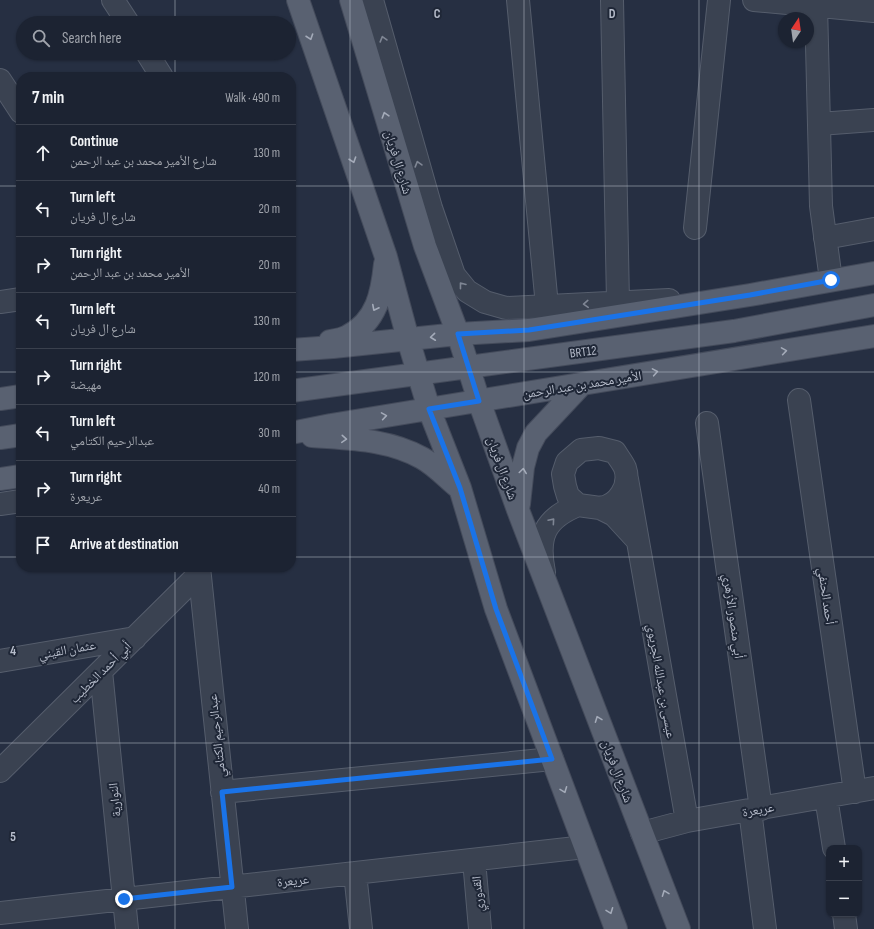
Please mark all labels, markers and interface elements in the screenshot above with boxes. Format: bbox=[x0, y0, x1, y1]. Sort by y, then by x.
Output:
text: C bbox=[434, 6, 441, 22]
text: D bbox=[609, 6, 616, 22]
north arrow bbox=[778, 12, 814, 48]
search box bbox=[16, 16, 296, 60]
icon: search bbox=[30, 27, 52, 49]
text: Search here bbox=[62, 29, 122, 48]
one-way arrow bbox=[305, 33, 314, 40]
one-way arrow bbox=[379, 35, 388, 42]
text: 7 min bbox=[32, 88, 64, 108]
text: Walk · 490 m bbox=[225, 90, 280, 106]
one-way arrow bbox=[381, 111, 390, 118]
street label: شارع ال فريان bbox=[380, 129, 415, 196]
text: Continue bbox=[70, 132, 119, 151]
icon: ahead bbox=[32, 142, 54, 164]
text: 130 m bbox=[254, 145, 280, 161]
text: شارع الأمير محمد بن عبد الرحمن bbox=[70, 153, 217, 169]
one-way arrow bbox=[348, 156, 356, 163]
one-way arrow bbox=[414, 161, 423, 168]
text: Turn left bbox=[70, 188, 115, 207]
icon: left bbox=[32, 198, 54, 220]
text: 20 m bbox=[258, 201, 280, 217]
text: شارع ال فريان bbox=[70, 209, 136, 225]
text: Turn right bbox=[70, 244, 122, 263]
icon: right bbox=[32, 254, 54, 276]
text: 20 m bbox=[258, 257, 280, 273]
text: الأمير محمد بن عبد الرحمن bbox=[70, 265, 190, 281]
route start bbox=[822, 271, 840, 289]
one-way arrow bbox=[460, 283, 467, 290]
text: Turn left bbox=[70, 300, 115, 319]
one-way arrow bbox=[583, 300, 589, 309]
one-way arrow bbox=[372, 304, 380, 312]
icon: left bbox=[32, 310, 54, 332]
text: 130 m bbox=[254, 313, 280, 329]
text: شارع ال فريان bbox=[70, 321, 136, 337]
one-way arrow bbox=[430, 332, 436, 341]
street label: BRT12 bbox=[569, 342, 598, 362]
one-way arrow bbox=[781, 347, 787, 356]
text: Turn right bbox=[70, 356, 122, 375]
icon: right bbox=[32, 366, 54, 388]
street label: الأمير محمد بن عبد الرحمن bbox=[522, 368, 643, 402]
one-way arrow bbox=[652, 368, 659, 377]
text: 120 m bbox=[254, 369, 280, 385]
text: مهيضة bbox=[70, 377, 102, 393]
text: Turn left bbox=[70, 412, 115, 431]
one-way arrow bbox=[381, 412, 387, 421]
icon: left bbox=[32, 422, 54, 444]
text: 30 m bbox=[258, 425, 280, 441]
text: عبدالرحيم الكتامي bbox=[70, 433, 154, 449]
one-way arrow bbox=[341, 434, 347, 443]
street label: شارع ال فريان bbox=[482, 435, 521, 502]
text: Turn right bbox=[70, 468, 122, 487]
one-way arrow bbox=[518, 468, 527, 474]
icon: right bbox=[32, 478, 54, 500]
text: 40 m bbox=[258, 481, 280, 497]
text: عريعرة bbox=[70, 489, 102, 505]
one-way arrow bbox=[548, 519, 555, 526]
icon: arrive bbox=[32, 534, 54, 556]
text: Arrive at destination bbox=[70, 535, 179, 554]
street label: أحمد الحنفي bbox=[812, 567, 838, 626]
street label: أبي منصور الأزهري bbox=[717, 573, 747, 660]
street label: عيسى بن عبدالله الجريوي bbox=[641, 623, 679, 740]
street label: عثمان القيني bbox=[37, 637, 98, 665]
street label: أبي أحمد الخطيب bbox=[67, 639, 136, 708]
text: 4 bbox=[10, 643, 16, 659]
street label: عبدالرحيم الكتامي bbox=[205, 693, 232, 779]
one-way arrow bbox=[595, 715, 603, 722]
street label: شارع ال فريان bbox=[597, 738, 636, 805]
street label: النوارية bbox=[105, 782, 125, 818]
one-way arrow bbox=[559, 786, 567, 793]
street label: عريعرة bbox=[741, 799, 776, 821]
text: 5 bbox=[10, 829, 16, 845]
map controls bbox=[826, 845, 862, 917]
button: + bbox=[826, 845, 862, 881]
street label: عريعرة bbox=[276, 871, 310, 891]
street label: القدوري bbox=[468, 875, 490, 913]
button: − bbox=[826, 881, 862, 917]
one-way arrow bbox=[661, 889, 669, 896]
route end bbox=[115, 890, 133, 908]
one-way arrow bbox=[605, 908, 613, 915]

